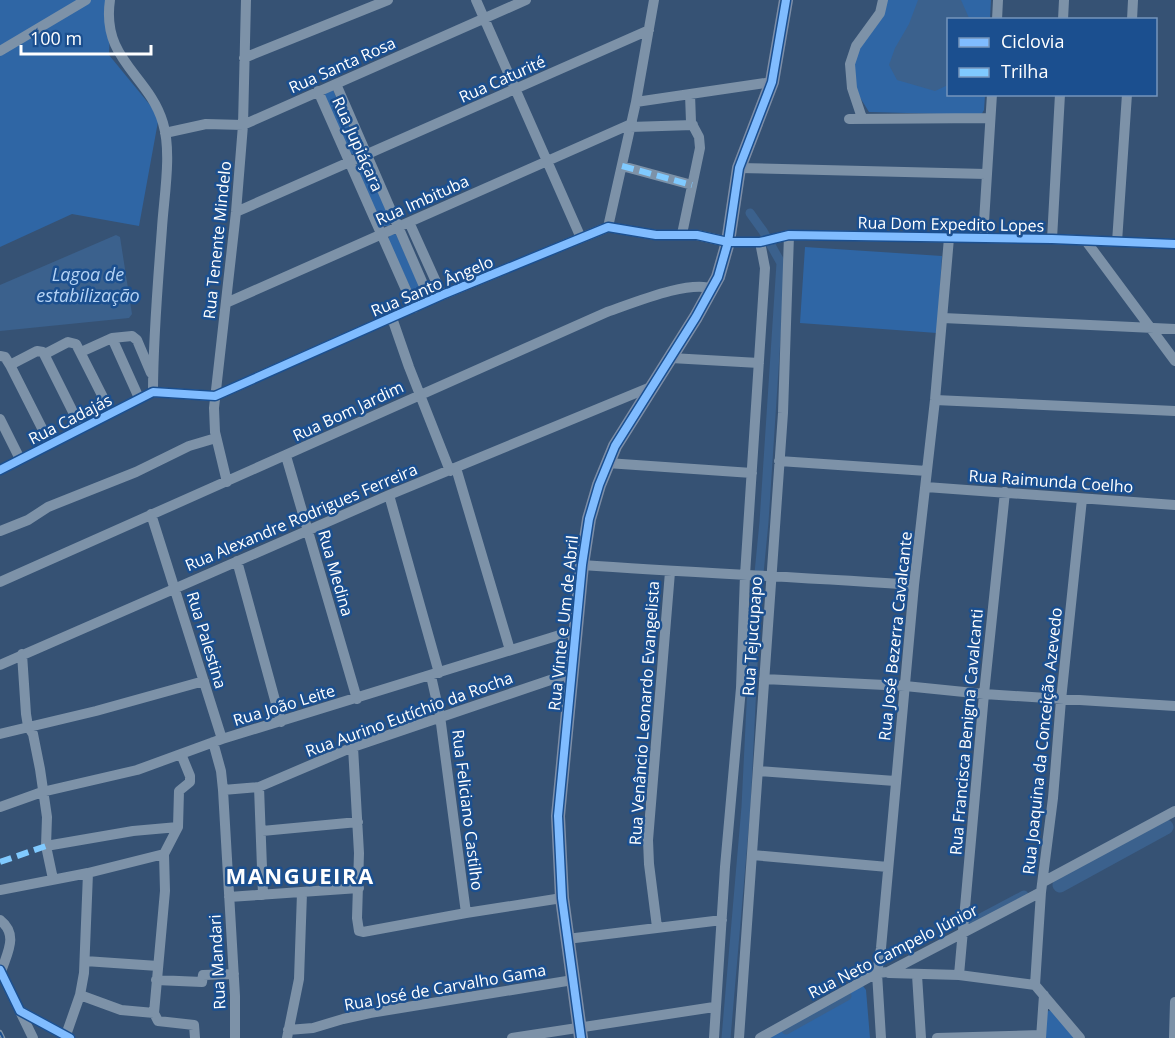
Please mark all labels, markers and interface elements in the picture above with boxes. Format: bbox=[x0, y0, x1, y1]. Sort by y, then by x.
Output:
scale bar bbox=[21, 18, 152, 56]
legend bbox=[947, 18, 1157, 96]
text: 100 m bbox=[30, 26, 82, 50]
text: Ciclovia bbox=[1001, 29, 1064, 53]
street label: Rua Santa Rosa bbox=[285, 32, 399, 98]
street label: Rua Caturité bbox=[455, 50, 549, 108]
text: Trilha bbox=[1001, 59, 1048, 83]
street label: Rua Jupiáçara bbox=[327, 93, 389, 195]
street label: Rua Tenente Mindelo bbox=[198, 160, 236, 320]
street label: Rua Imbituba bbox=[372, 170, 472, 230]
street label: Rua Dom Expedito Lopes bbox=[857, 211, 1045, 237]
street label: Rua Santo Ângelo bbox=[367, 250, 497, 322]
water label: Lagoa de estabilização bbox=[36, 262, 140, 307]
street label: Rua Bom Jardim bbox=[289, 376, 407, 446]
street label: Rua Cadajás bbox=[24, 389, 116, 449]
street label: Rua Alexandre Rodrigues Ferreira bbox=[181, 458, 421, 576]
street label: Rua Raimunda Coelho bbox=[968, 464, 1134, 498]
street label: Rua Medina bbox=[313, 527, 359, 619]
street label: Rua José Bezerra Cavalcante bbox=[873, 530, 917, 742]
street label: Rua Vinte e Um de Abril bbox=[543, 534, 583, 712]
street label: Rua Tejucupapo bbox=[737, 575, 767, 697]
street label: Rua Venâncio Leonardo Evangelista bbox=[624, 580, 664, 846]
street label: Rua Palestina bbox=[182, 589, 232, 691]
street label: Rua Joaquina da Conceição Azevedo bbox=[1017, 606, 1067, 876]
street label: Rua Francisca Benigna Cavalcanti bbox=[944, 608, 988, 856]
street label: Rua Aurino Eutíchio da Rocha bbox=[302, 666, 516, 762]
street label: Rua João Leite bbox=[230, 679, 338, 731]
street label: Rua Feliciano Castilho bbox=[447, 728, 489, 892]
district label: MANGUEIRA bbox=[225, 860, 375, 890]
street label: Rua Neto Campelo Júnior bbox=[804, 898, 982, 1003]
street label: Rua Mandari bbox=[204, 914, 230, 1010]
street label: Rua José de Carvalho Gama bbox=[342, 958, 548, 1016]

